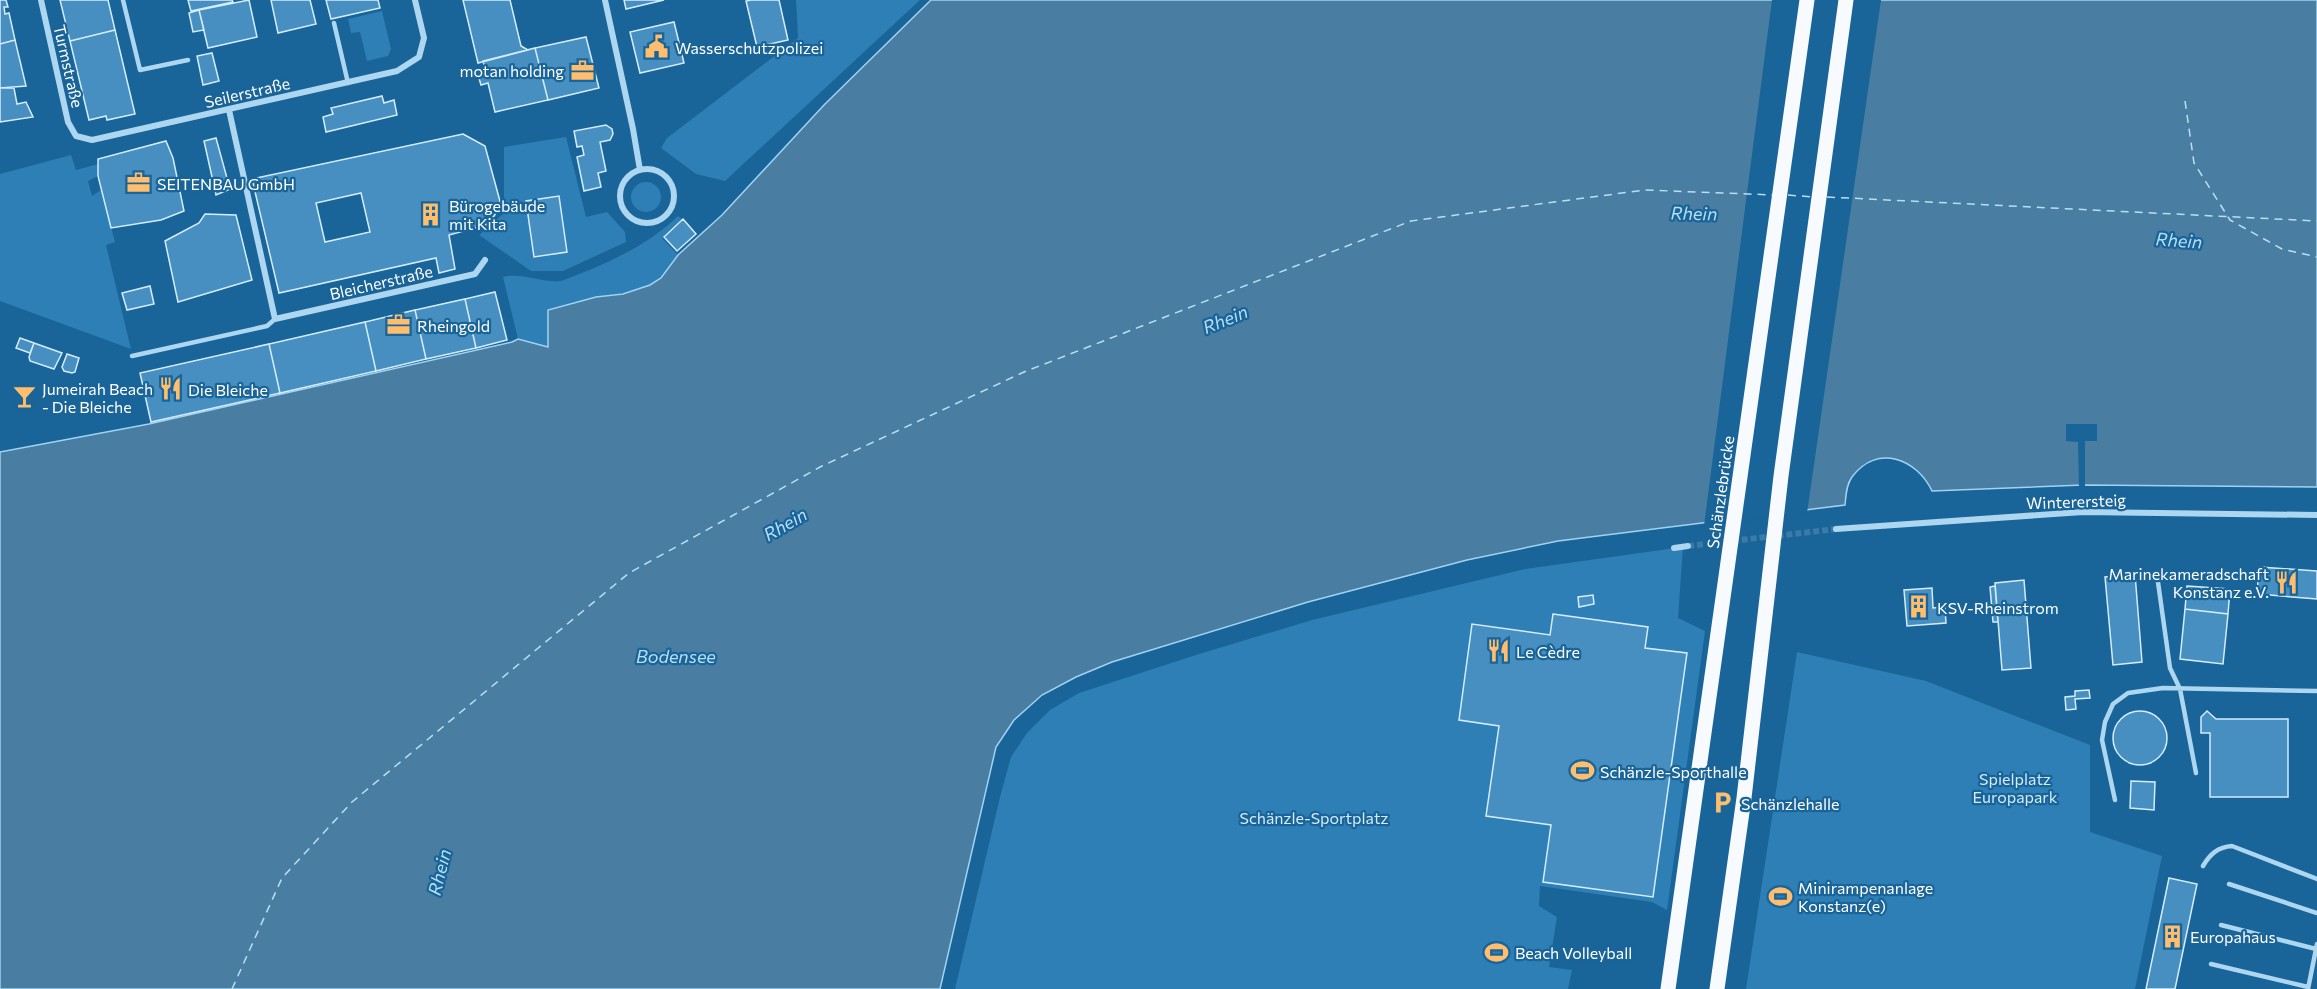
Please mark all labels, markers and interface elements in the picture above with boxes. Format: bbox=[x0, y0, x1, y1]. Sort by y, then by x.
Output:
street label: Turmstraße bbox=[50, 23, 88, 109]
public building icon: Wasserschutzpolizei bbox=[644, 34, 670, 60]
place label: Wasserschutzpolizei bbox=[675, 38, 823, 57]
office icon: motan holding bbox=[569, 57, 595, 83]
place label: motan holding bbox=[459, 61, 564, 80]
street label: Seilerstraße bbox=[202, 73, 292, 111]
office icon: SEITENBAU GmbH bbox=[126, 170, 152, 196]
place label: SEITENBAU GmbH bbox=[157, 174, 295, 193]
place label: Bürogebäude mit Kita bbox=[449, 196, 545, 233]
building icon: Bürogebäude mit Kita bbox=[418, 201, 444, 227]
water label: Rhein bbox=[1670, 202, 1718, 224]
water label: Rhein bbox=[2155, 227, 2203, 253]
street label: Bleicherstraße bbox=[328, 261, 434, 303]
water label: Rhein bbox=[1199, 300, 1251, 338]
office icon: Rheingold bbox=[386, 312, 412, 338]
place label: Rheingold bbox=[417, 316, 490, 335]
restaurant icon: Die Bleiche bbox=[157, 376, 183, 402]
place label: Jumeirah Beach - Die Bleiche bbox=[42, 379, 153, 416]
place label: Die Bleiche bbox=[188, 380, 268, 399]
bar icon: Jumeirah Beach - Die Bleiche bbox=[11, 384, 37, 410]
street label: Schänzlebrücke bbox=[1703, 434, 1737, 550]
street label: Winterersteig bbox=[2026, 490, 2127, 512]
water label: Rhein bbox=[759, 503, 811, 545]
place label: Marinekameradschaft Konstanz e.V. bbox=[2108, 564, 2269, 601]
restaurant icon: Marinekameradschaft Konstanz e.V. bbox=[2274, 569, 2300, 595]
building icon: KSV-Rheinstrom bbox=[1906, 594, 1932, 620]
place label: KSV-Rheinstrom bbox=[1937, 598, 2059, 617]
restaurant icon: Le Cèdre bbox=[1485, 638, 1511, 664]
place label: Le Cèdre bbox=[1516, 642, 1580, 661]
water label: Bodensee bbox=[636, 645, 716, 667]
sports icon: Schänzle-Sporthalle bbox=[1569, 758, 1595, 784]
place label: Schänzle-Sporthalle bbox=[1600, 762, 1747, 781]
park label: Spielplatz Europapark bbox=[1973, 769, 2058, 806]
parking icon: Schänzlehalle bbox=[1710, 790, 1736, 816]
place label: Schänzlehalle bbox=[1741, 794, 1840, 813]
park label: Schänzle-Sportplatz bbox=[1240, 808, 1388, 827]
water label: Rhein bbox=[423, 847, 455, 897]
place label: Minirampenanlage Konstanz(e) bbox=[1798, 878, 1933, 915]
sports icon: Minirampenanlage Konstanz(e) bbox=[1767, 883, 1793, 909]
building icon: Europahaus bbox=[2159, 923, 2185, 949]
place label: Europahaus bbox=[2190, 927, 2276, 946]
sports icon: Beach Volleyball bbox=[1484, 939, 1510, 965]
place label: Beach Volleyball bbox=[1515, 943, 1632, 962]

